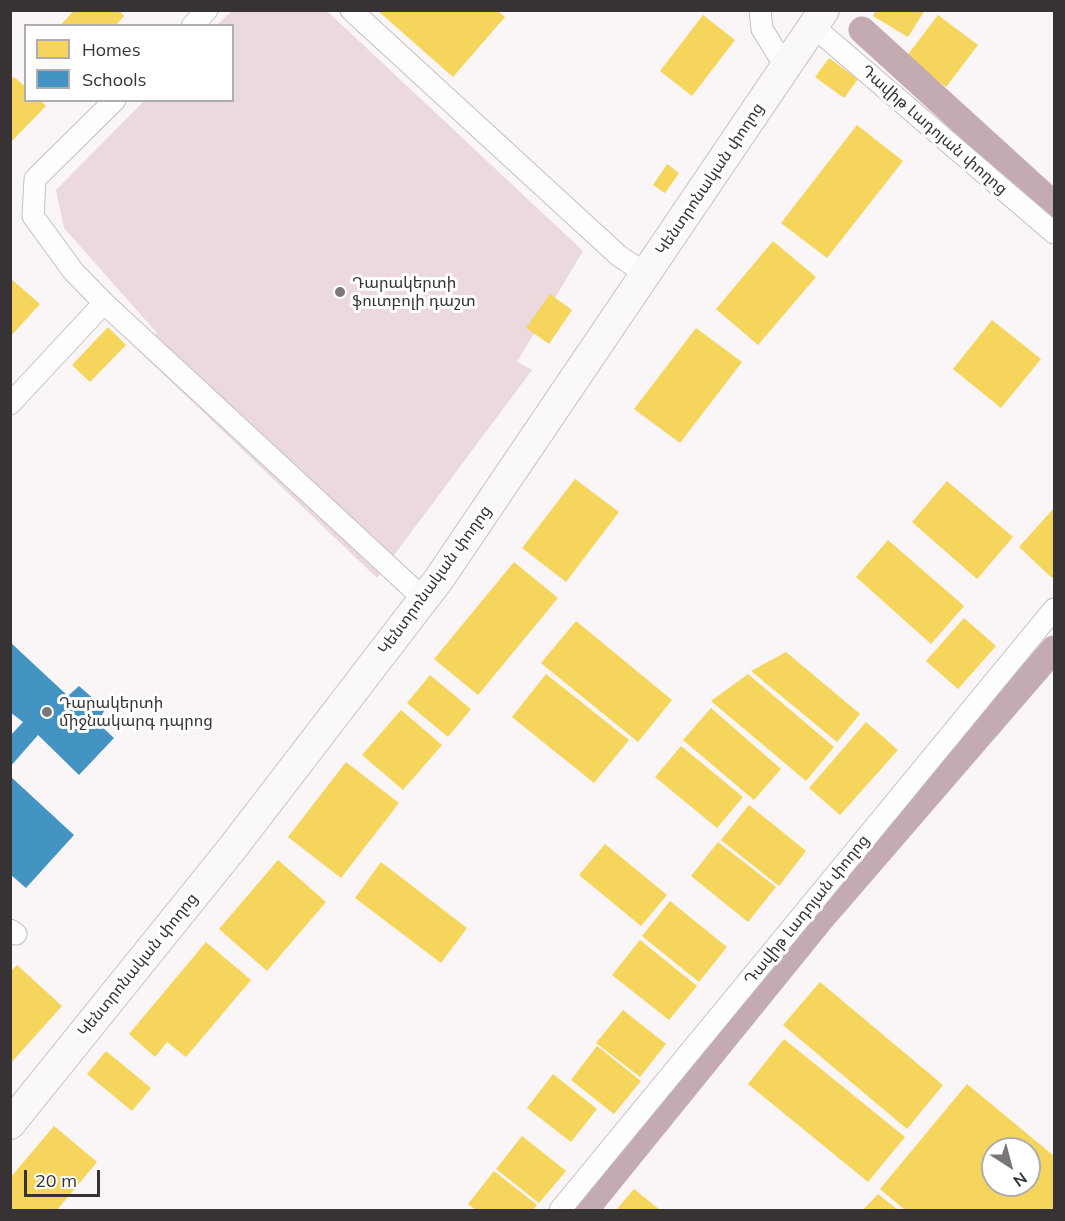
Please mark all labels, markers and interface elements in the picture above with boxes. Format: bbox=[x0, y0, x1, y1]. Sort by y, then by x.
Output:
legend bbox=[24, 24, 234, 102]
text: Homes bbox=[82, 38, 141, 61]
street label: Դավիթ Լադոյան փողոց bbox=[857, 61, 1011, 199]
text: Schools bbox=[82, 68, 146, 91]
street label: Կենտրոնական փողոց bbox=[652, 99, 768, 259]
place label: Դարակերտի ֆուտբոլի դաշտ bbox=[352, 273, 476, 311]
marker: Դարակերտի ֆուտբոլի դաշտ bbox=[333, 285, 347, 299]
street label: Կենտրոնական փողոց bbox=[374, 502, 496, 658]
place label: Դարակերտի միջնակարգ դպրոց bbox=[59, 693, 213, 731]
marker: Դարակերտի միջնակարգ դպրոց bbox=[40, 705, 54, 719]
street label: Դավիթ Լադոյան փողոց bbox=[740, 831, 874, 989]
street label: Կենտրոնական փողոց bbox=[74, 889, 202, 1041]
north arrow bbox=[981, 1137, 1041, 1197]
scale bar bbox=[27, 1158, 104, 1196]
text: N bbox=[1010, 1168, 1031, 1192]
text: 20 m bbox=[35, 1169, 77, 1192]

